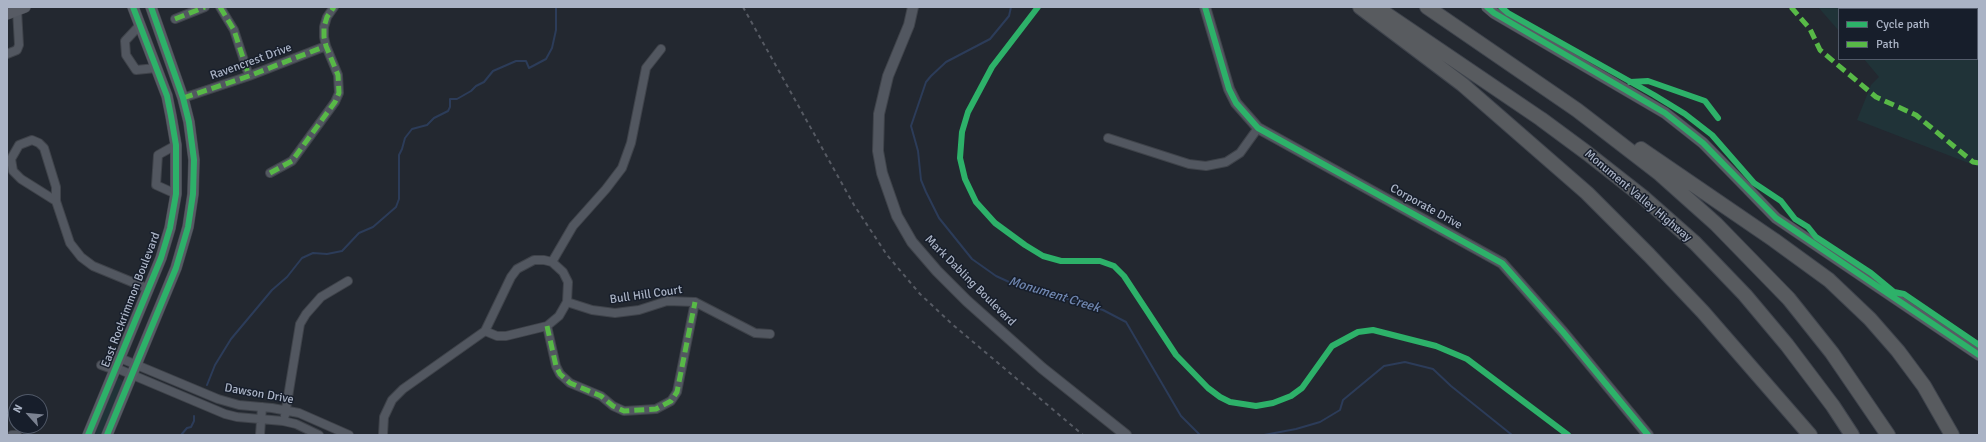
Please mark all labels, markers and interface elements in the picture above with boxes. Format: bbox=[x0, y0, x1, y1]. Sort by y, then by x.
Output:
legend bbox=[1838, 8, 1978, 60]
text: Cycle path bbox=[1876, 17, 1929, 32]
text: Path bbox=[1876, 37, 1899, 52]
street label: Ravencrest Drive bbox=[208, 41, 294, 83]
street label: Monument Valley Highway bbox=[1581, 147, 1695, 245]
street label: Corporate Drive bbox=[1387, 181, 1465, 233]
street label: East Rockrimmon Boulevard bbox=[99, 230, 163, 370]
street label: Mark Dabling Boulevard bbox=[922, 233, 1018, 329]
water label: Monument Creek bbox=[1006, 274, 1102, 316]
street label: Bull Hill Court bbox=[609, 283, 683, 307]
street label: Dawson Drive bbox=[223, 381, 295, 407]
north arrow bbox=[8, 394, 48, 434]
text: N bbox=[10, 402, 25, 415]

